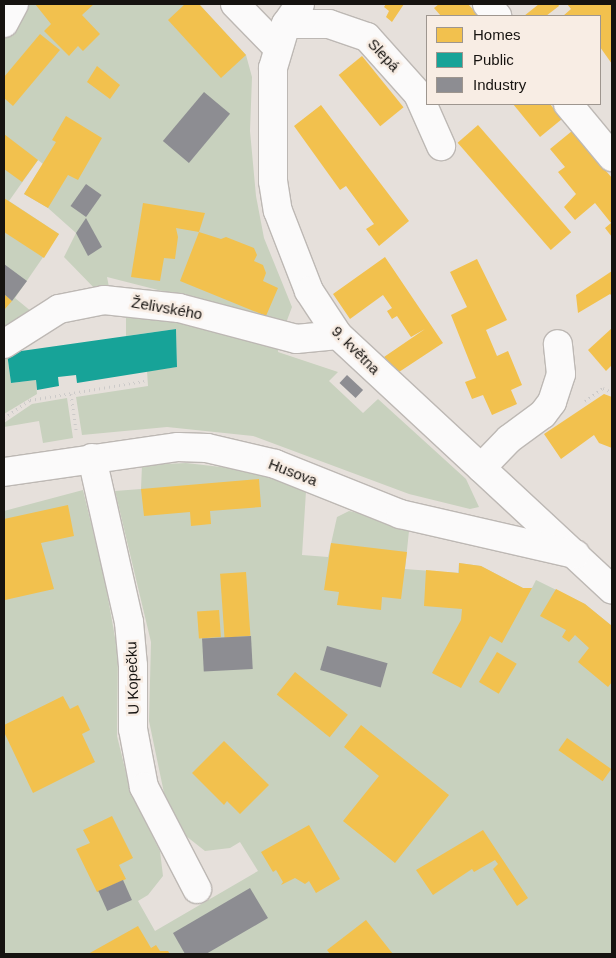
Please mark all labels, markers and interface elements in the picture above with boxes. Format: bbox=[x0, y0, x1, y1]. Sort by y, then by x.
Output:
legend bbox=[426, 15, 601, 105]
text: Homes bbox=[473, 26, 521, 43]
street label: Slepá bbox=[364, 35, 404, 75]
text: Public bbox=[473, 51, 514, 68]
text: Industry bbox=[473, 76, 526, 93]
street label: Želivského bbox=[130, 293, 204, 323]
street label: 9. května bbox=[328, 322, 384, 378]
street label: Husova bbox=[266, 454, 320, 490]
street label: U Kopečku bbox=[122, 641, 142, 715]

